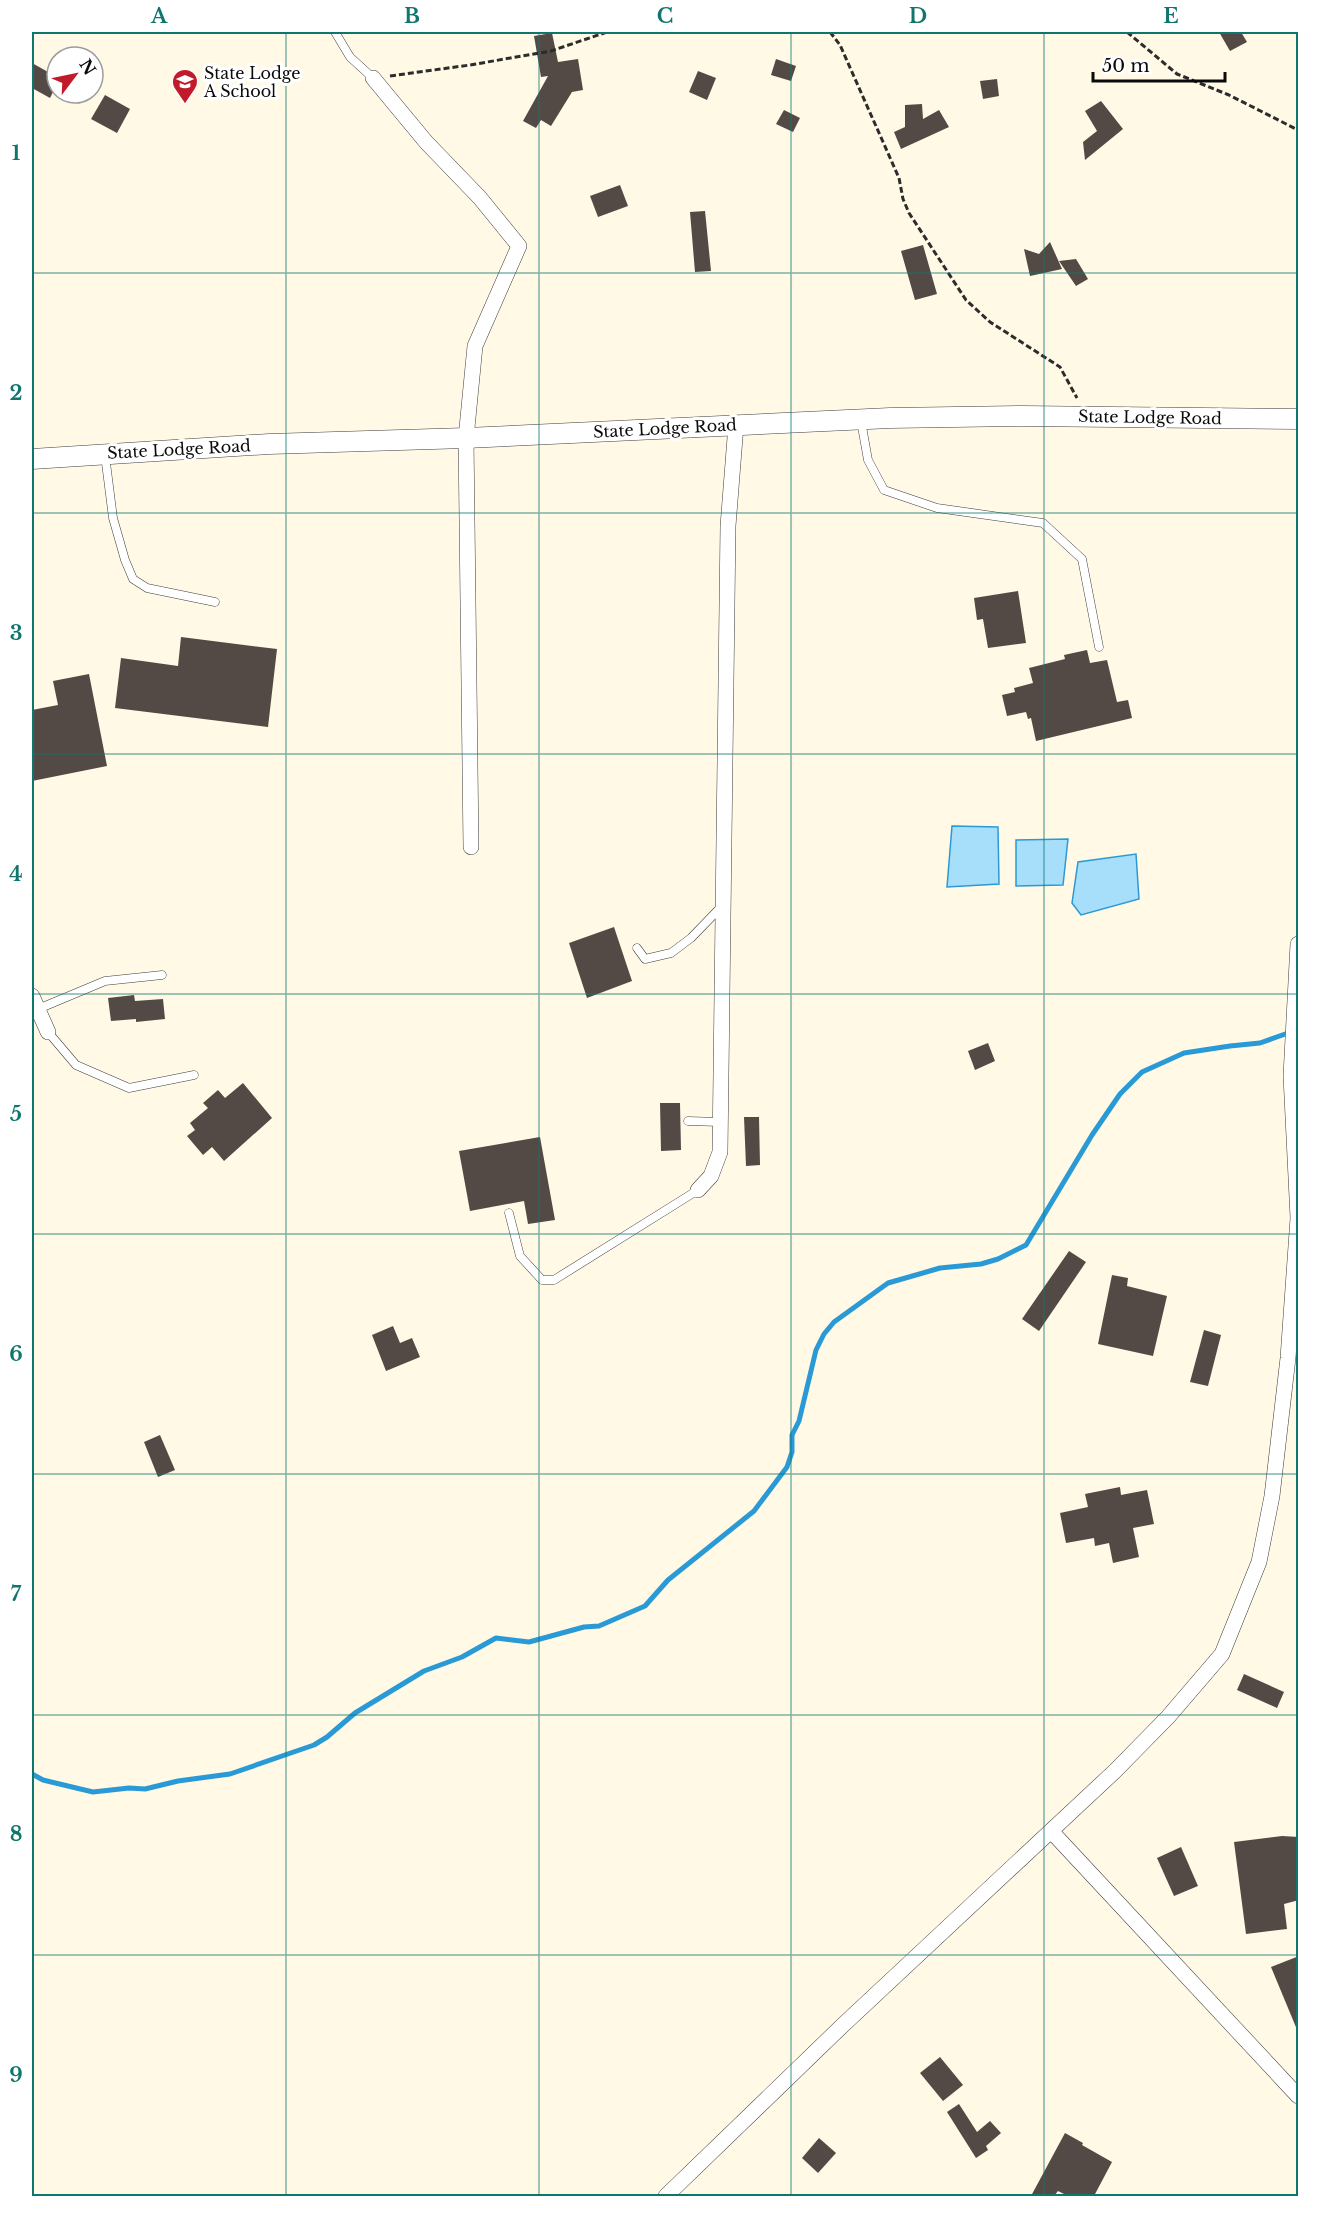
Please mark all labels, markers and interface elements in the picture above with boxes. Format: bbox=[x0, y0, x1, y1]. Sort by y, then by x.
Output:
text: A bbox=[150, 4, 168, 28]
text: B bbox=[404, 4, 420, 28]
text: C bbox=[657, 4, 673, 28]
text: D bbox=[909, 4, 927, 28]
text: E bbox=[1163, 4, 1179, 28]
north arrow bbox=[45, 45, 105, 105]
scale bar bbox=[1093, 45, 1225, 83]
text: N bbox=[75, 55, 100, 79]
text: 50 m bbox=[1102, 55, 1150, 77]
place label: State Lodge A School bbox=[203, 63, 301, 101]
school or university icon: State Lodge A School bbox=[170, 67, 200, 105]
text: 1 bbox=[12, 141, 21, 165]
text: 2 bbox=[9, 381, 23, 405]
street label: State Lodge Road bbox=[1078, 406, 1222, 428]
street label: State Lodge Road bbox=[593, 414, 737, 442]
street label: State Lodge Road bbox=[107, 435, 251, 463]
text: 3 bbox=[10, 621, 22, 645]
text: 4 bbox=[9, 862, 23, 886]
text: 5 bbox=[10, 1102, 22, 1126]
text: 6 bbox=[9, 1342, 23, 1366]
text: 7 bbox=[11, 1582, 22, 1606]
text: 8 bbox=[10, 1822, 22, 1846]
text: 9 bbox=[9, 2063, 23, 2087]

